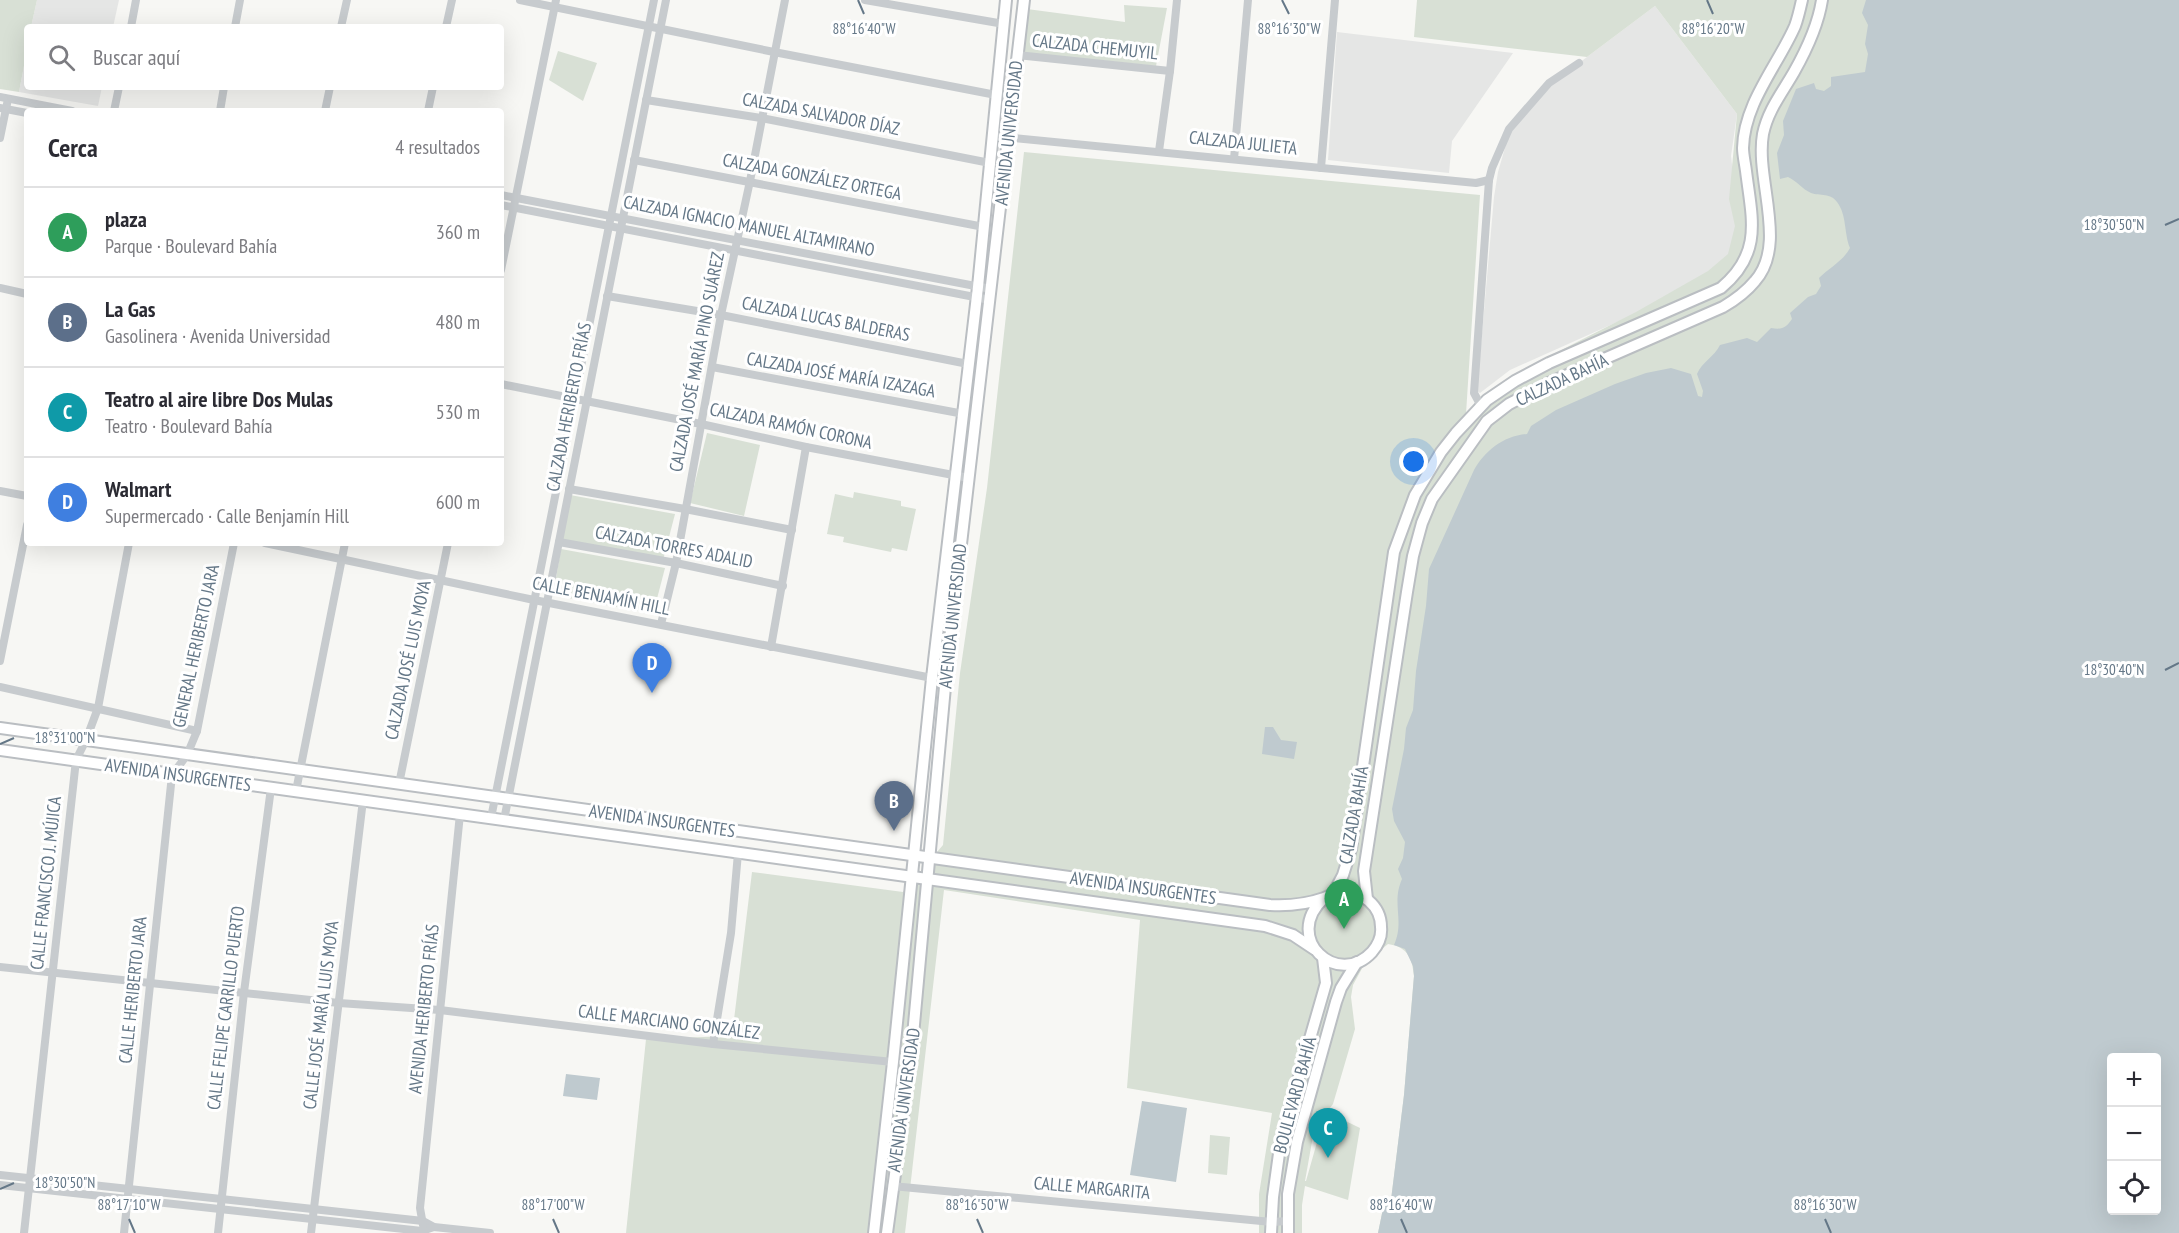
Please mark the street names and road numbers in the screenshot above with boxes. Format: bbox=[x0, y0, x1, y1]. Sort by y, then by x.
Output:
street label: CALZADA CHEMUYIL bbox=[1031, 28, 1160, 65]
street label: AVENIDA UNIVERSIDAD bbox=[989, 59, 1028, 206]
street label: CALZADA SALVADOR DÍAZ bbox=[740, 87, 902, 140]
street label: CALZADA JULIETA bbox=[1188, 125, 1299, 160]
street label: CALZADA GONZÁLEZ ORTEGA bbox=[721, 148, 904, 205]
street label: CALZADA IGNACIO MANUEL ALTAMIRANO bbox=[621, 190, 877, 261]
street label: CALZADA JOSÉ MARÍA PINO SUÁREZ bbox=[664, 250, 729, 474]
street label: CALZADA LUCAS BALDERAS bbox=[740, 291, 912, 346]
street label: CALZADA HERIBERTO FRÍAS bbox=[541, 320, 596, 493]
street label: CALZADA JOSÉ MARÍA IZAZAGA bbox=[745, 347, 938, 403]
street label: CALZADA BAHÍA bbox=[1512, 348, 1612, 411]
street label: CALZADA RAMÓN CORONA bbox=[708, 397, 875, 454]
street label: CALZADA TORRES ADALID bbox=[593, 520, 755, 573]
street label: AVENIDA UNIVERSIDAD bbox=[933, 542, 972, 689]
street label: GENERAL HERIBERTO JARA bbox=[167, 562, 224, 730]
street label: CALLE BENJAMÍN HILL bbox=[530, 571, 672, 620]
street label: CALZADA JOSÉ LUIS MOYA bbox=[379, 578, 436, 742]
street label: AVENIDA INSURGENTES bbox=[103, 753, 253, 796]
street label: CALZADA BAHÍA bbox=[1334, 764, 1374, 866]
street label: CALLE FRANCISCO J. MÚJICA bbox=[25, 795, 66, 971]
street label: AVENIDA INSURGENTES bbox=[587, 799, 737, 842]
street label: AVENIDA INSURGENTES bbox=[1068, 866, 1218, 909]
street label: CALLE FELIPE CARRILLO PUERTO bbox=[202, 905, 249, 1111]
street label: CALLE HERIBERTO JARA bbox=[113, 915, 152, 1065]
street label: CALLE JOSÉ MARÍA LUIS MOYA bbox=[298, 919, 344, 1111]
street label: AVENIDA HERIBERTO FRÍAS bbox=[403, 923, 444, 1095]
street label: CALLE MARCIANO GONZÁLEZ bbox=[577, 999, 761, 1044]
street label: AVENIDA UNIVERSIDAD bbox=[882, 1026, 925, 1174]
street label: BOULEVARD BAHÍA bbox=[1268, 1033, 1321, 1156]
street label: CALLE MARGARITA bbox=[1033, 1171, 1152, 1204]

